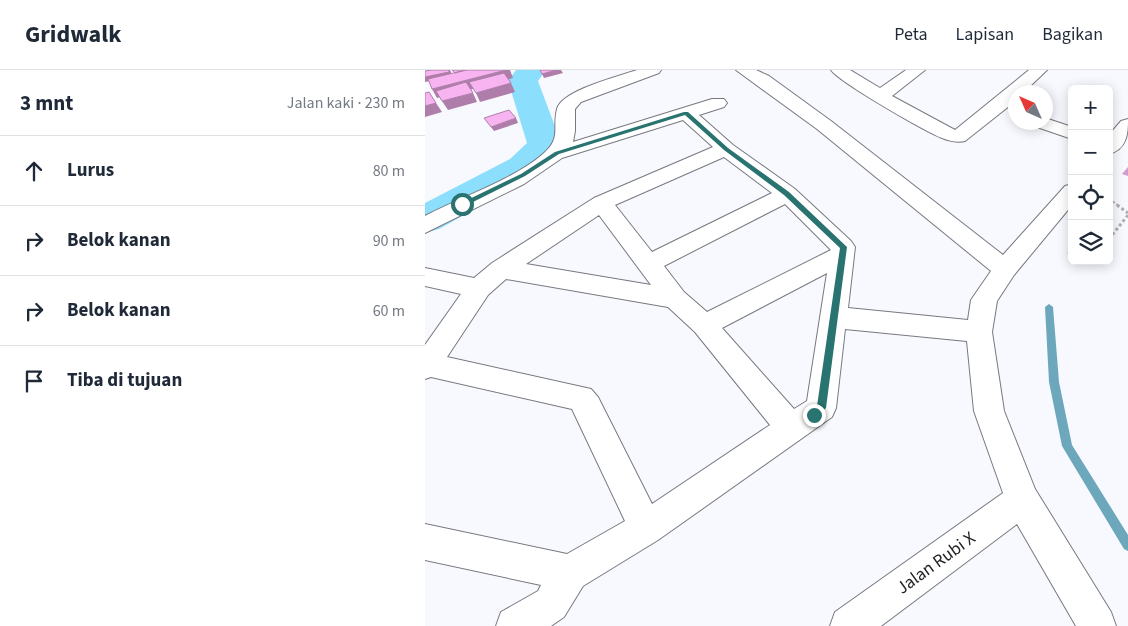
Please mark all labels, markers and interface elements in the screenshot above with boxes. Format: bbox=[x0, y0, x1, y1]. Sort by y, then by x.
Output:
text: Gridwalk bbox=[25, 17, 121, 52]
text: Peta bbox=[894, 22, 927, 47]
text: Lapisan bbox=[955, 22, 1014, 47]
text: Bagikan bbox=[1042, 22, 1103, 47]
north arrow bbox=[1008, 85, 1053, 130]
map controls bbox=[1068, 85, 1113, 265]
button: + bbox=[1068, 85, 1113, 130]
text: 3 mnt bbox=[20, 88, 73, 118]
text: Jalan kaki · 230 m bbox=[287, 92, 405, 114]
button: − bbox=[1068, 130, 1113, 175]
icon: ahead bbox=[20, 157, 48, 185]
text: Lurus bbox=[67, 157, 114, 184]
text: 80 m bbox=[373, 160, 405, 182]
button: locate bbox=[1068, 175, 1113, 220]
route start bbox=[451, 193, 474, 216]
button: layers bbox=[1068, 220, 1113, 265]
icon: right bbox=[20, 227, 48, 255]
text: Belok kanan bbox=[67, 227, 171, 254]
text: 90 m bbox=[373, 230, 405, 252]
icon: right bbox=[20, 297, 48, 325]
text: Belok kanan bbox=[67, 297, 171, 324]
text: 60 m bbox=[373, 300, 405, 322]
icon: arrive bbox=[20, 367, 48, 395]
text: Tiba di tujuan bbox=[67, 367, 182, 394]
route end bbox=[803, 404, 826, 427]
street label: Jalan Rubi X bbox=[891, 526, 981, 600]

